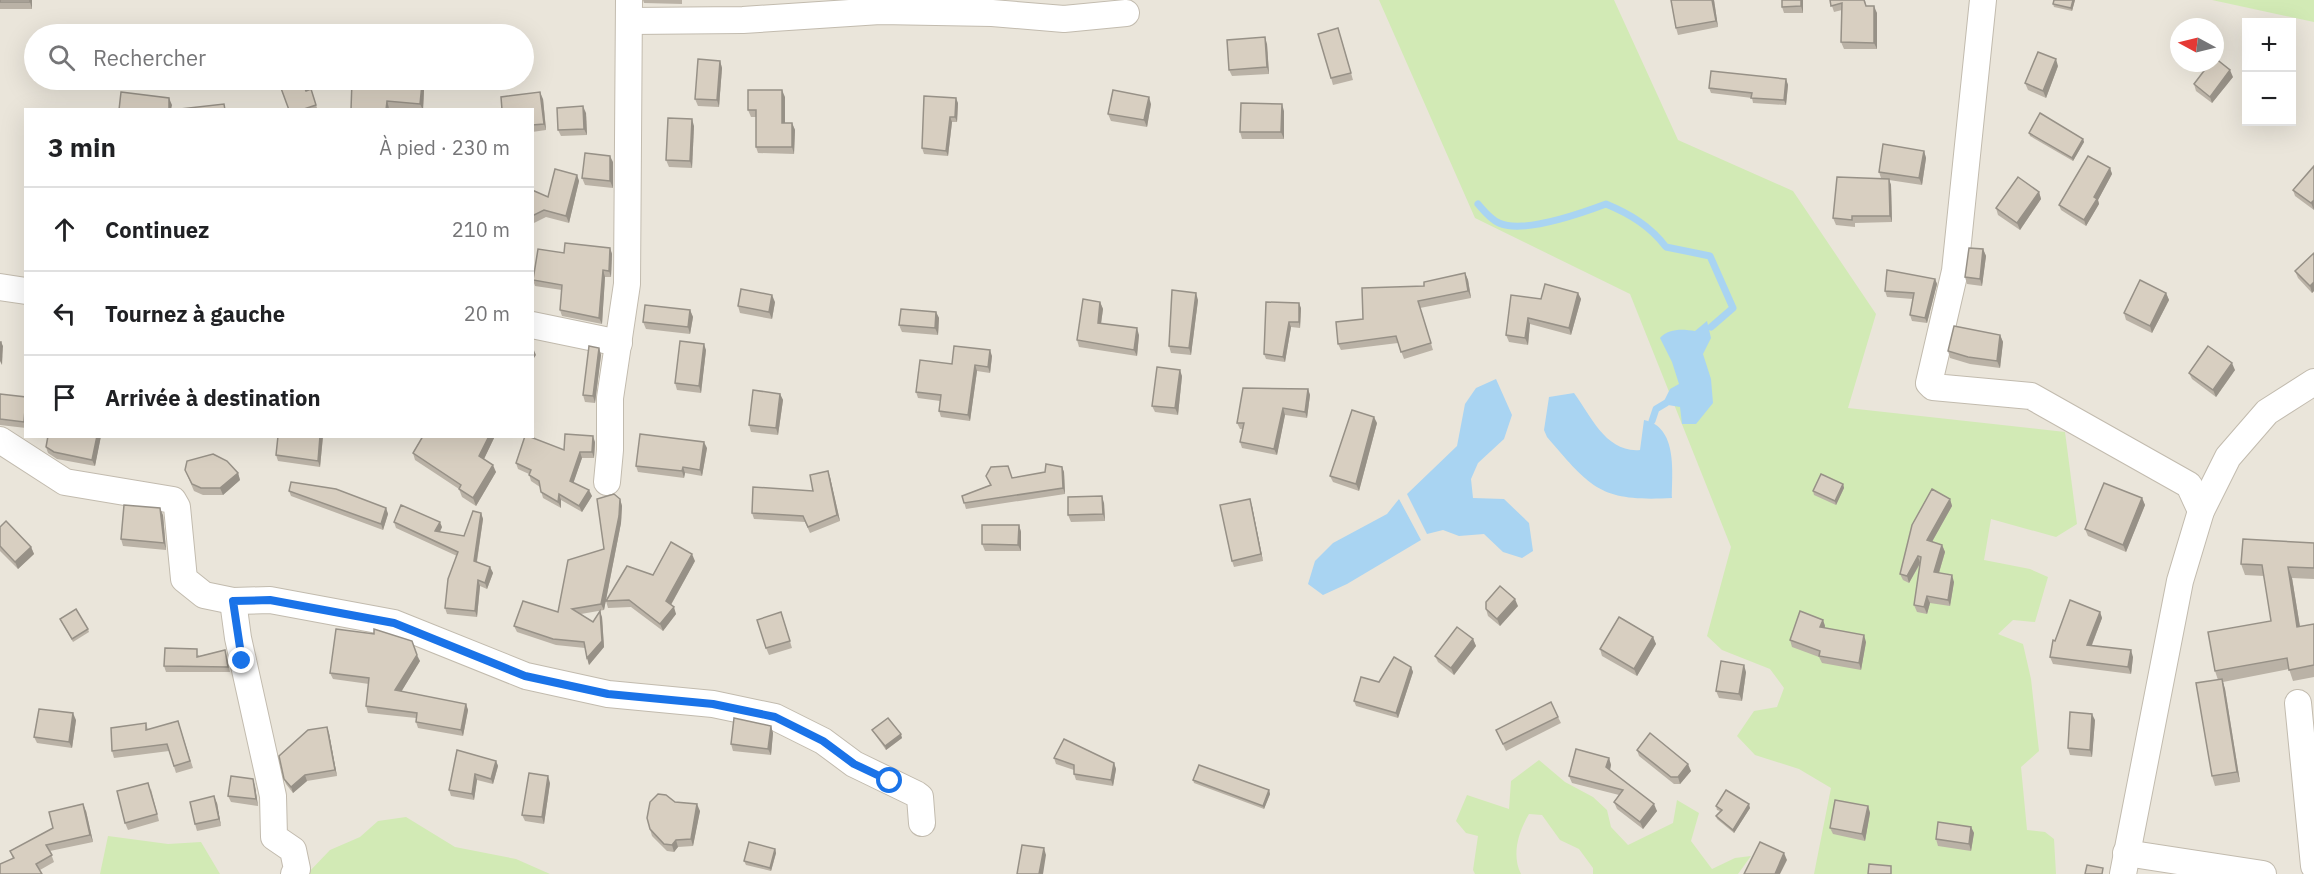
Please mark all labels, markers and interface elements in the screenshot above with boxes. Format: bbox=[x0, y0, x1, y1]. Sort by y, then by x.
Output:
north arrow bbox=[2170, 18, 2224, 72]
map controls bbox=[2242, 18, 2296, 126]
button: + bbox=[2242, 18, 2296, 72]
search box bbox=[24, 24, 534, 90]
icon: search bbox=[45, 41, 78, 74]
text: Rechercher bbox=[93, 43, 206, 72]
button: − bbox=[2242, 72, 2296, 126]
text: 3 min bbox=[48, 130, 116, 164]
text: À pied · 230 m bbox=[379, 134, 510, 161]
icon: ahead bbox=[48, 213, 81, 246]
text: Continuez bbox=[105, 215, 209, 244]
text: 210 m bbox=[452, 216, 510, 243]
icon: left bbox=[48, 297, 81, 330]
text: Tournez à gauche bbox=[105, 299, 285, 328]
text: 20 m bbox=[464, 300, 510, 327]
icon: arrive bbox=[48, 381, 81, 414]
text: Arrivée à destination bbox=[105, 383, 321, 412]
route end bbox=[228, 647, 254, 673]
route start bbox=[876, 767, 902, 793]

